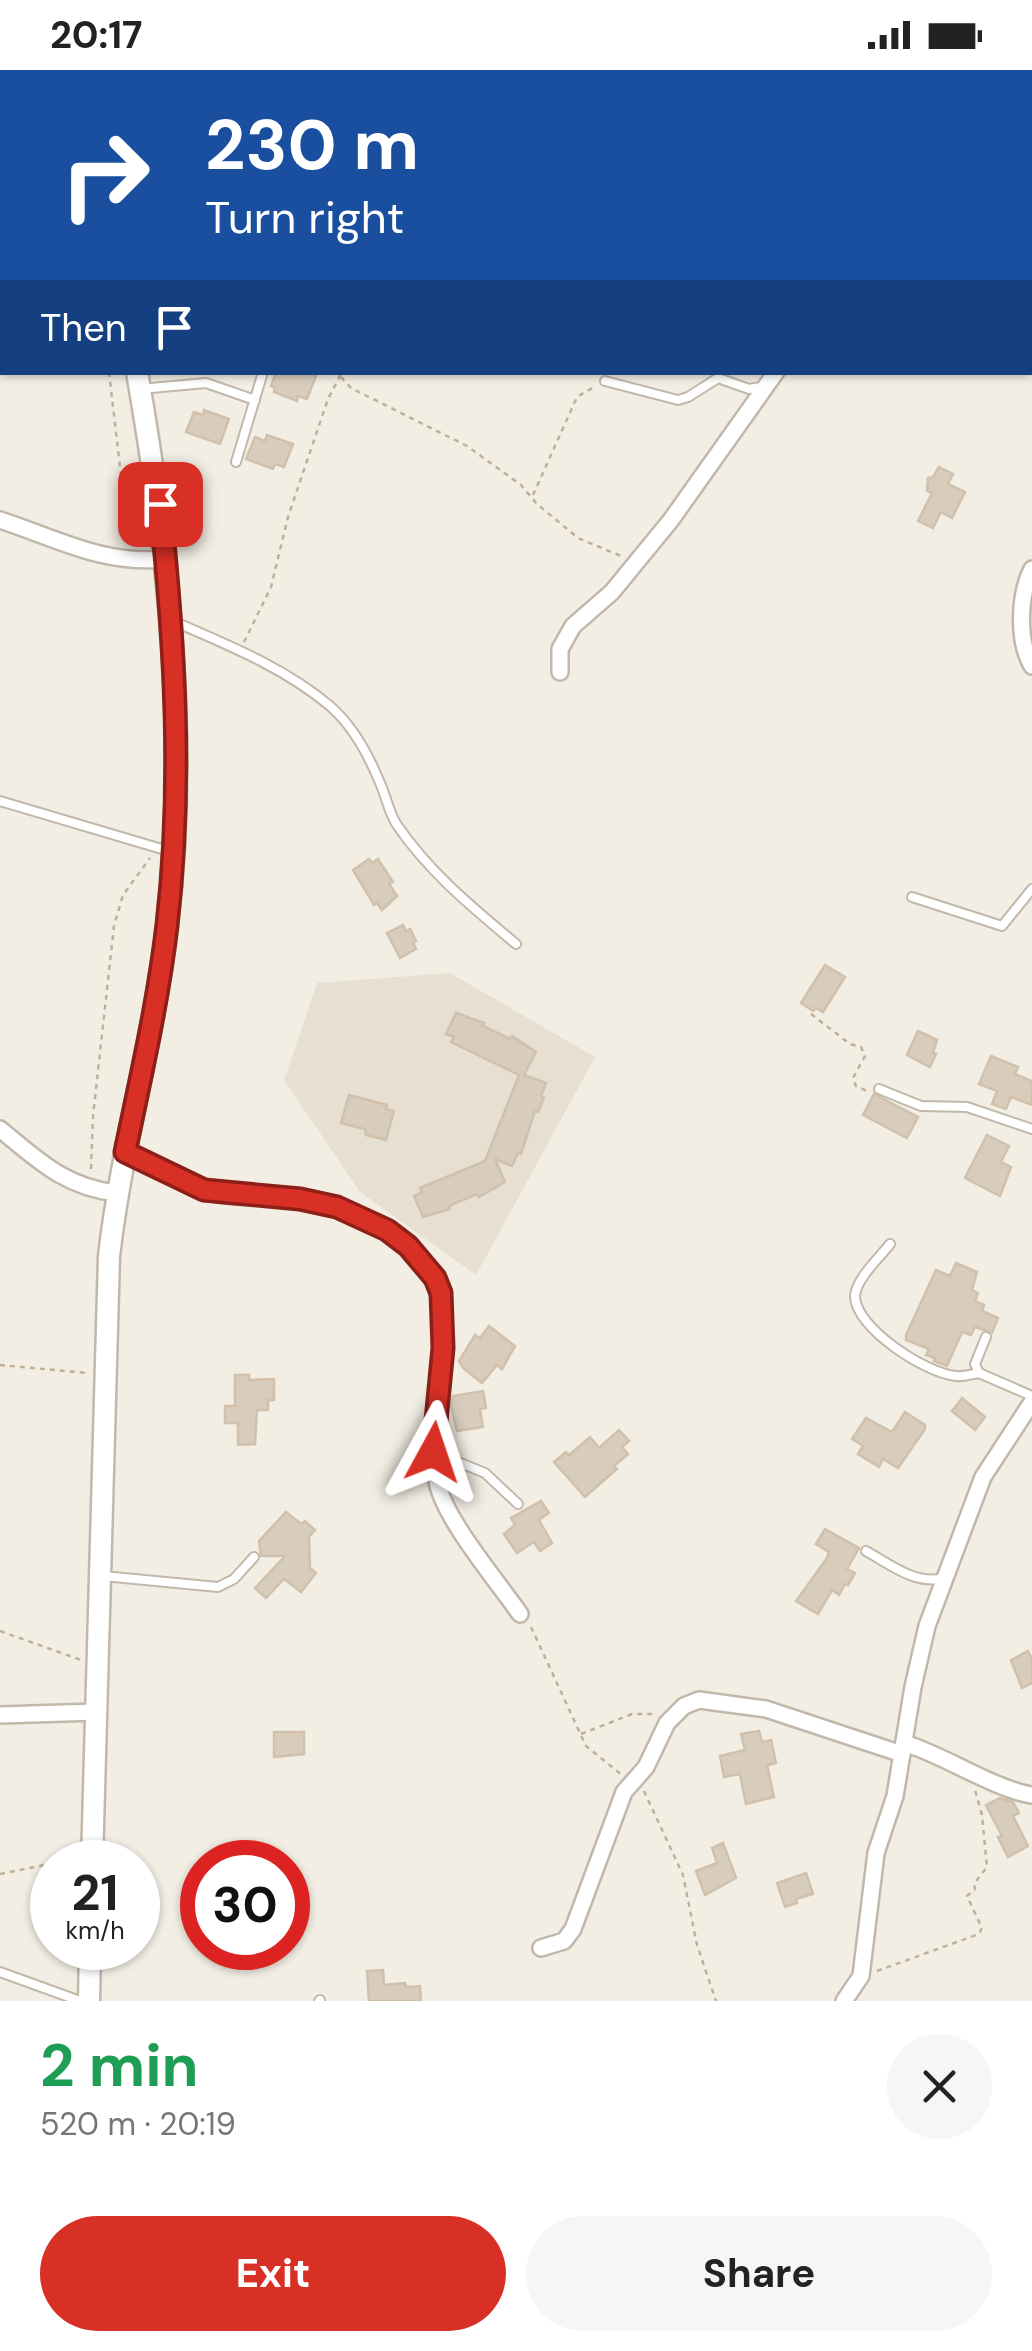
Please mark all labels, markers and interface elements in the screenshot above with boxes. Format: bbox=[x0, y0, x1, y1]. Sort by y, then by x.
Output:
text: 20:17 bbox=[50, 10, 142, 60]
text: 230 m bbox=[205, 100, 419, 191]
icon: right bbox=[40, 110, 170, 240]
text: Turn right bbox=[205, 188, 404, 247]
icon: arrive bbox=[147, 300, 202, 355]
text: Then bbox=[40, 303, 127, 353]
pin bbox=[118, 462, 203, 547]
icon: arrive bbox=[133, 477, 188, 532]
position arrow bbox=[381, 1400, 485, 1504]
speed limit sign: 30 bbox=[180, 1840, 310, 1970]
text: 21 bbox=[71, 1860, 119, 1926]
text: km/h bbox=[65, 1914, 125, 1947]
text: 2 min bbox=[40, 2026, 199, 2105]
button: close bbox=[887, 2034, 992, 2139]
text: 520 m · 20:19 bbox=[40, 2103, 236, 2145]
button: Exit bbox=[40, 2216, 506, 2331]
button: Share bbox=[526, 2216, 992, 2331]

